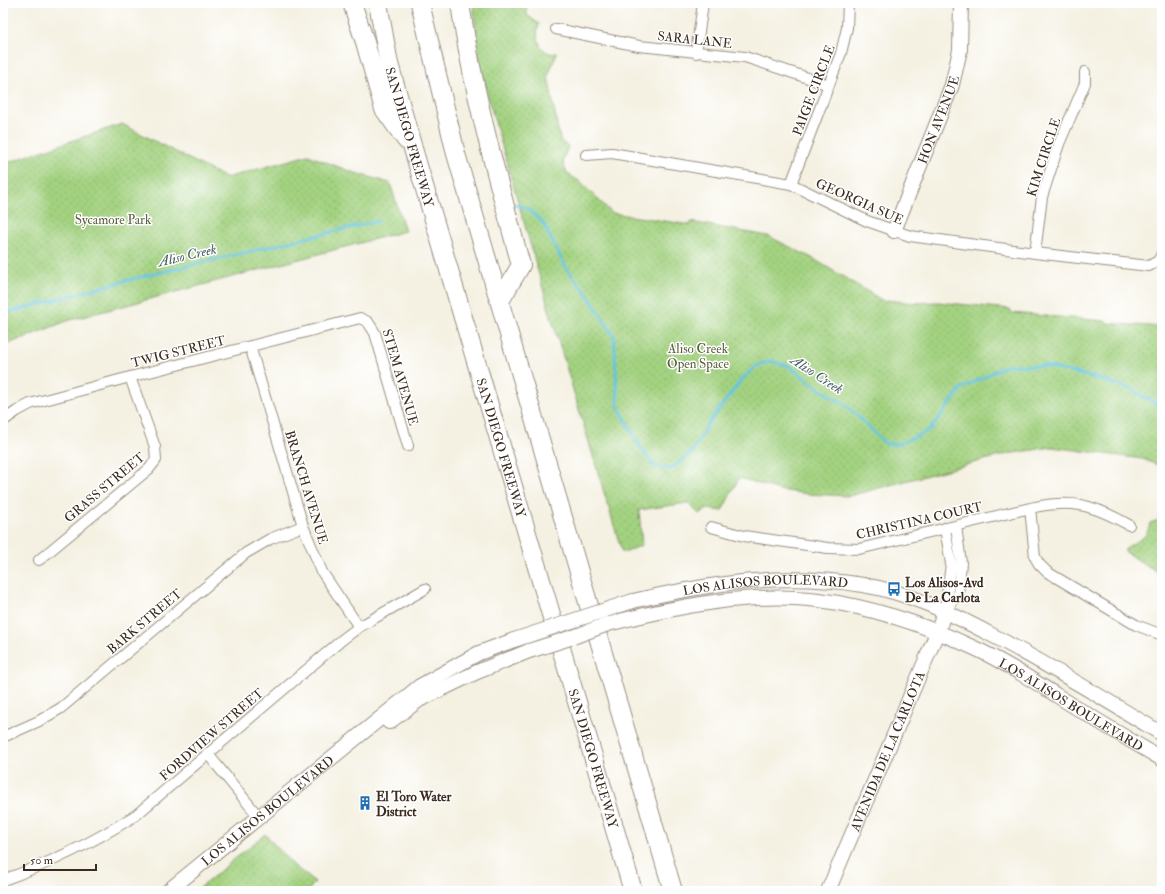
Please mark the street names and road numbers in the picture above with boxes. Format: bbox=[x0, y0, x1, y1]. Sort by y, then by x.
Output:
street label: SARA LANE bbox=[657, 28, 733, 52]
street label: PAIGE CIRCLE bbox=[789, 43, 839, 138]
street label: SAN DIEGO FREEWAY bbox=[381, 66, 437, 210]
street label: HON AVENUE bbox=[915, 74, 963, 166]
street label: KIM CIRCLE bbox=[1024, 116, 1064, 199]
street label: GEORGIA SUE bbox=[813, 175, 906, 228]
street label: STEM AVENUE bbox=[379, 327, 421, 427]
street label: TWIG STREET bbox=[130, 332, 227, 371]
street label: SAN DIEGO FREEWAY bbox=[472, 376, 529, 521]
street label: BRANCH AVENUE bbox=[281, 428, 331, 546]
street label: GRASS STREET bbox=[61, 449, 148, 526]
street label: CHRISTINA COURT bbox=[855, 499, 984, 543]
street label: LOS ALISOS BOULEVARD bbox=[682, 572, 849, 599]
street label: BARK STREET bbox=[104, 586, 185, 658]
street label: LOS ALISOS BOULEVARD bbox=[996, 655, 1146, 755]
street label: AVENIDA DE LA CARLOTA bbox=[847, 668, 929, 835]
street label: FORDVIEW STREET bbox=[156, 685, 267, 784]
street label: SAN DIEGO FREEWAY bbox=[565, 687, 621, 831]
street label: LOS ALISOS BOULEVARD bbox=[198, 752, 337, 870]

